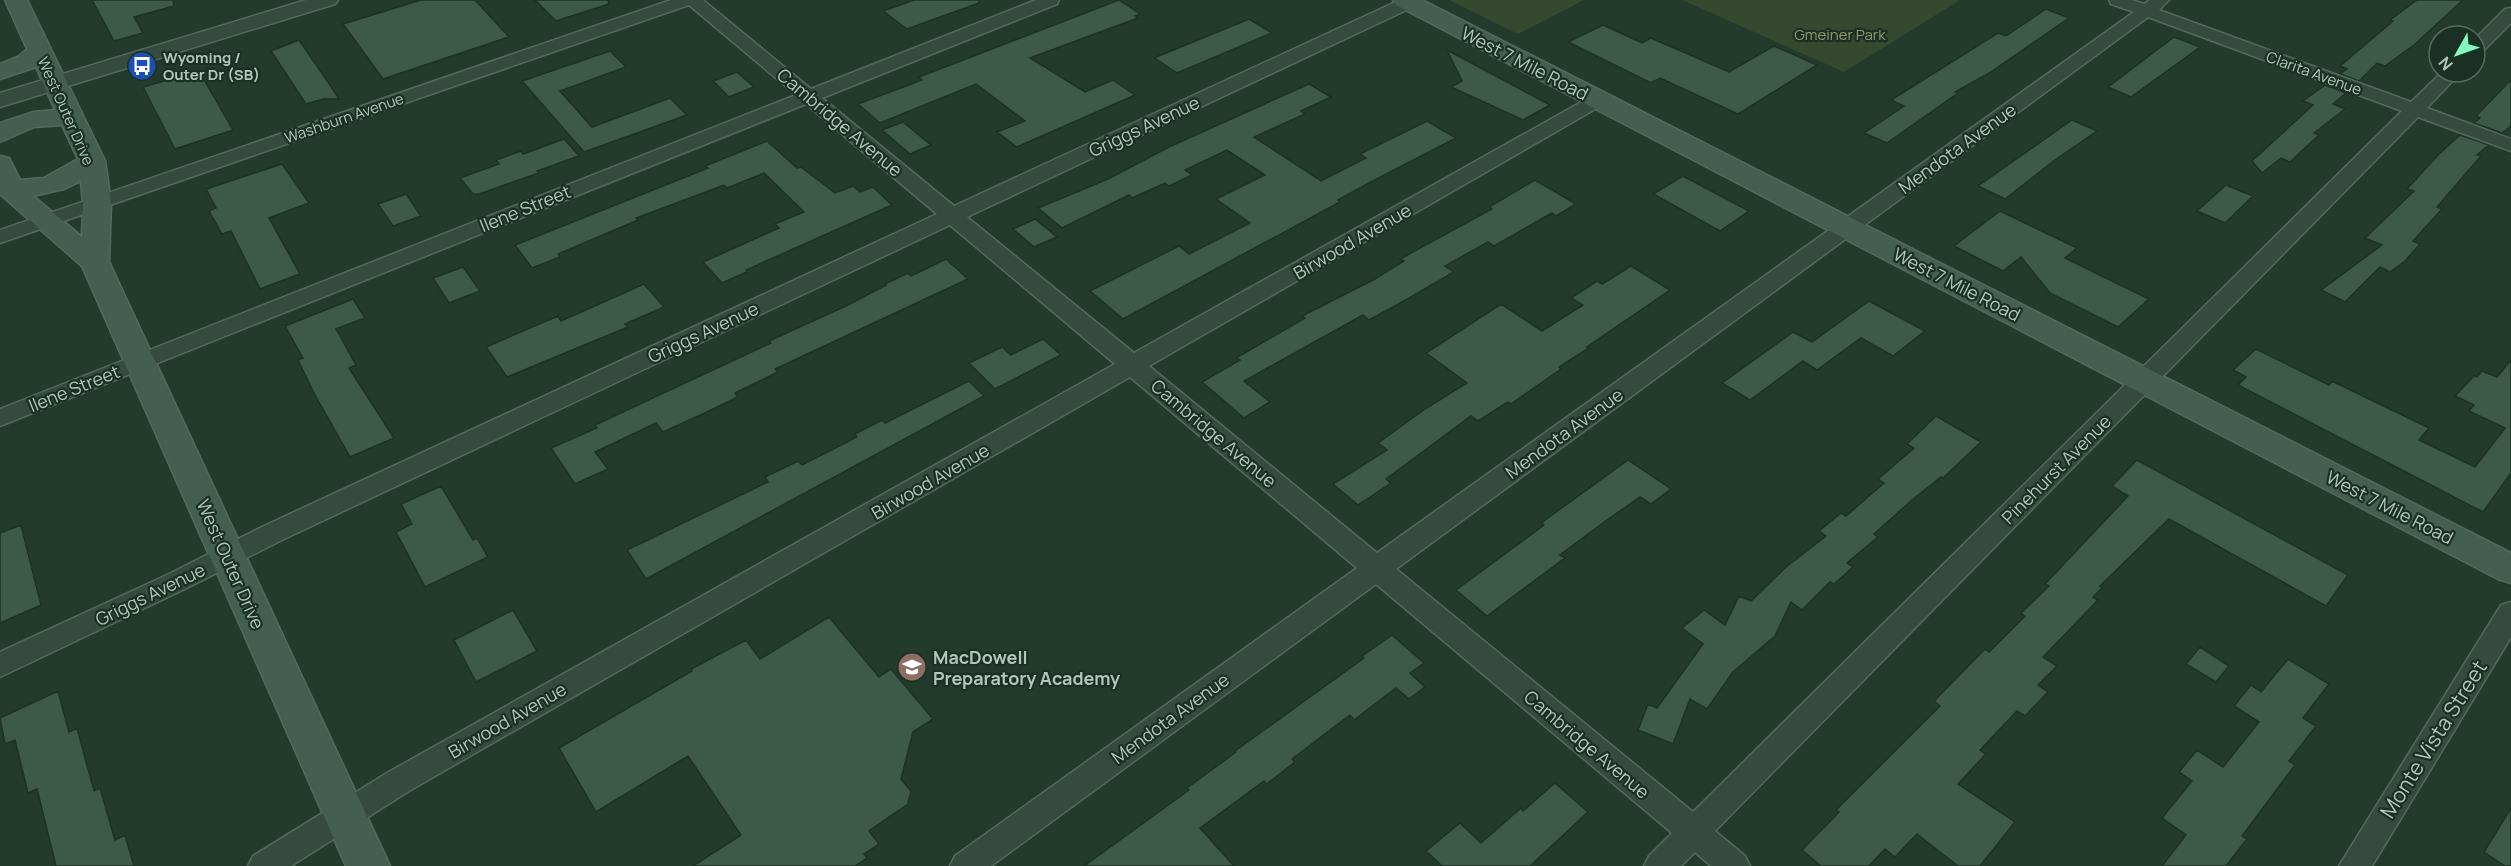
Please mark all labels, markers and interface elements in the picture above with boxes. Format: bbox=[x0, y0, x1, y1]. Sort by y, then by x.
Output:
street label: West 7 Mile Road bbox=[1457, 21, 1593, 105]
park label: Gmeiner Park bbox=[1794, 24, 1886, 45]
north arrow bbox=[2427, 24, 2487, 84]
street label: Clarita Avenue bbox=[2263, 46, 2365, 100]
place label: Wyoming / Outer Dr (SB) bbox=[163, 47, 260, 85]
bus stop icon: Wyoming / Outer Dr (SB) bbox=[126, 50, 158, 82]
text: N bbox=[2433, 52, 2458, 75]
street label: West Outer Drive bbox=[33, 54, 99, 169]
street label: Cambridge Avenue bbox=[772, 62, 908, 182]
street label: Washburn Avenue bbox=[282, 88, 407, 148]
street label: Griggs Avenue bbox=[1085, 90, 1203, 162]
street label: Mendota Avenue bbox=[1893, 97, 2021, 199]
street label: Ilene Street bbox=[476, 179, 574, 237]
street label: Birwood Avenue bbox=[1289, 198, 1415, 284]
street label: West 7 Mile Road bbox=[1889, 242, 2025, 326]
street label: Griggs Avenue bbox=[644, 296, 762, 368]
street label: Ilene Street bbox=[25, 359, 123, 417]
street label: Cambridge Avenue bbox=[1146, 373, 1282, 493]
street label: Mendota Avenue bbox=[1500, 382, 1628, 484]
street label: Pinehurst Avenue bbox=[1996, 409, 2116, 529]
street label: Birwood Avenue bbox=[867, 438, 993, 524]
street label: West 7 Mile Road bbox=[2322, 465, 2458, 549]
street label: West Outer Drive bbox=[192, 495, 270, 633]
street label: Griggs Avenue bbox=[91, 557, 209, 631]
place label: MacDowell Preparatory Academy bbox=[933, 645, 1120, 690]
school or university icon: MacDowell Preparatory Academy bbox=[896, 651, 928, 683]
street label: Monte Vista Street bbox=[2373, 655, 2493, 823]
street label: Mendota Avenue bbox=[1106, 667, 1234, 769]
street label: Birwood Avenue bbox=[444, 677, 570, 763]
street label: Cambridge Avenue bbox=[1519, 684, 1655, 804]

